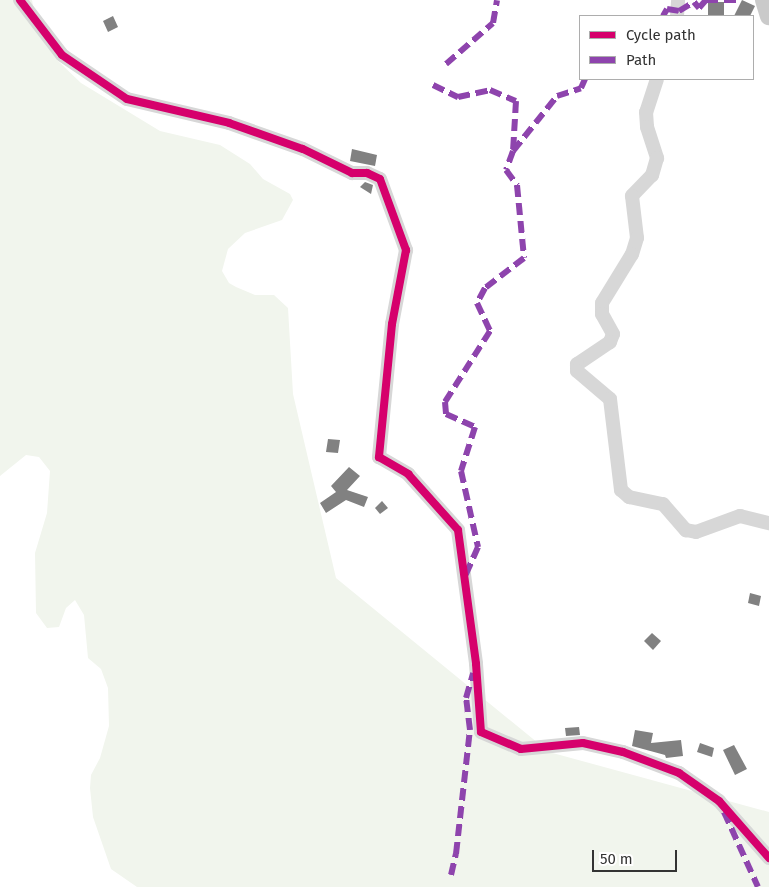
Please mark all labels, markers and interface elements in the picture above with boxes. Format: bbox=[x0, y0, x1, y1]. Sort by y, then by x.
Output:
legend bbox=[579, 15, 754, 80]
text: Cycle path bbox=[626, 26, 696, 44]
text: Path bbox=[626, 51, 656, 69]
scale bar bbox=[594, 840, 679, 872]
text: 50 m bbox=[600, 850, 633, 868]

